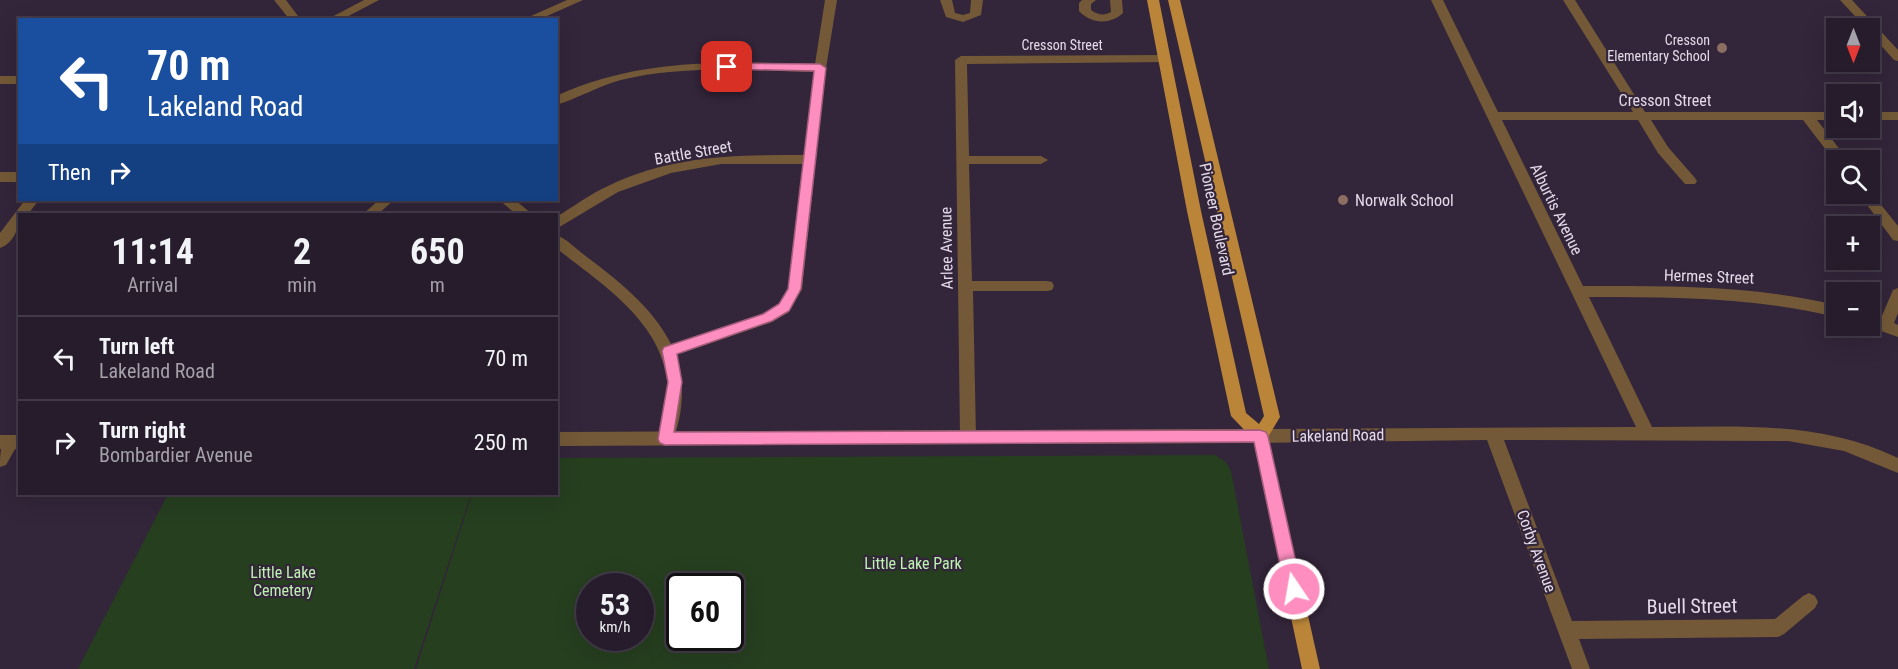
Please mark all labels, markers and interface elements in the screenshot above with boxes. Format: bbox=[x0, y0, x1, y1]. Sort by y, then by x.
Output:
north arrow bbox=[1826, 18, 1880, 72]
map controls bbox=[1826, 18, 1880, 336]
place label: Cresson Elementary School bbox=[1607, 32, 1710, 64]
street label: Cresson Street bbox=[1021, 37, 1103, 53]
text: 70 m bbox=[147, 41, 230, 90]
pin bbox=[701, 41, 752, 92]
marker: Cresson Elementary School bbox=[1715, 41, 1729, 55]
icon: left bbox=[48, 42, 126, 120]
icon: arrive bbox=[710, 50, 743, 83]
button: sound bbox=[1826, 84, 1880, 138]
text: Lakeland Road bbox=[147, 91, 303, 123]
street label: Cresson Street bbox=[1619, 91, 1712, 110]
street label: Battle Street bbox=[653, 136, 734, 169]
button: search bbox=[1826, 150, 1880, 204]
icon: right bbox=[103, 156, 136, 189]
text: Then bbox=[48, 160, 91, 185]
street label: Alburtis Avenue bbox=[1526, 160, 1587, 258]
street label: Pioneer Boulevard bbox=[1195, 161, 1238, 277]
place label: Norwalk School bbox=[1355, 191, 1454, 210]
marker: Norwalk School bbox=[1336, 193, 1350, 207]
street label: Arlee Avenue bbox=[936, 207, 957, 289]
button: + bbox=[1826, 216, 1880, 270]
text: 11:14 bbox=[111, 231, 194, 273]
text: 2 bbox=[293, 231, 311, 273]
text: 650 bbox=[410, 231, 465, 273]
street label: Hermes Street bbox=[1664, 265, 1755, 288]
text: Arrival bbox=[127, 273, 178, 297]
text: min bbox=[287, 273, 317, 297]
text: m bbox=[430, 273, 445, 297]
button: − bbox=[1826, 282, 1880, 336]
text: Turn left bbox=[99, 334, 174, 359]
icon: left bbox=[48, 342, 81, 375]
text: 70 m bbox=[485, 346, 528, 371]
text: Lakeland Road bbox=[99, 359, 215, 383]
text: Turn right bbox=[99, 418, 186, 443]
street label: Lakeland Road bbox=[1292, 425, 1384, 446]
icon: right bbox=[48, 426, 81, 459]
text: 250 m bbox=[474, 430, 528, 455]
text: Bombardier Avenue bbox=[99, 443, 253, 467]
street label: Corby Avenue bbox=[1513, 507, 1560, 595]
park label: Little Lake Park bbox=[864, 554, 963, 573]
position arrow bbox=[1262, 557, 1326, 621]
park label: Little Lake Cemetery bbox=[250, 563, 316, 600]
speed limit sign: 60 bbox=[666, 573, 744, 651]
text: 53 bbox=[600, 587, 630, 622]
street label: Buell Street bbox=[1646, 593, 1738, 619]
text: km/h bbox=[600, 618, 630, 636]

